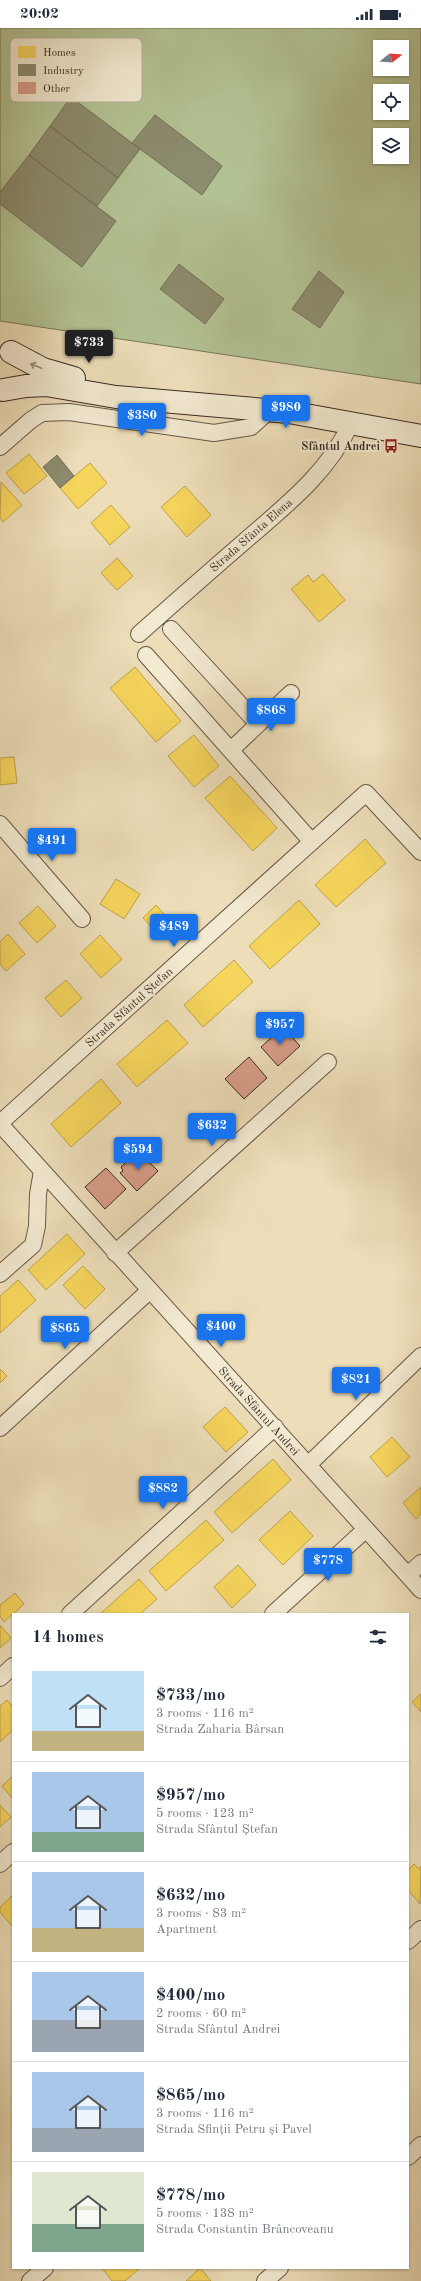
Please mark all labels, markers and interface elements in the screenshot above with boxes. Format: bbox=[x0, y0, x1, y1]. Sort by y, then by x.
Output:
text: 20:02 bbox=[20, 7, 59, 22]
legend bbox=[10, 38, 142, 102]
north arrow bbox=[373, 40, 409, 76]
map controls bbox=[373, 40, 409, 164]
text: Homes bbox=[43, 48, 76, 59]
text: Industry bbox=[43, 66, 84, 77]
text: Other bbox=[43, 84, 71, 95]
button: locate bbox=[373, 84, 409, 120]
button: layers bbox=[373, 128, 409, 164]
pin: $733 bbox=[65, 330, 113, 364]
text: $733 bbox=[74, 336, 104, 349]
one-way arrow bbox=[30, 362, 42, 369]
pin: $980 bbox=[262, 395, 310, 429]
text: $980 bbox=[271, 401, 301, 414]
pin: $380 bbox=[118, 403, 166, 437]
text: $380 bbox=[127, 409, 157, 422]
bus stop icon: Sfântul Andrei bbox=[383, 438, 399, 454]
place label: Sfântul Andrei bbox=[301, 441, 380, 453]
street label: Strada Sfânta Elena bbox=[208, 497, 295, 575]
pin: $868 bbox=[247, 698, 295, 732]
text: $868 bbox=[256, 704, 286, 717]
pin: $491 bbox=[28, 828, 76, 862]
text: $491 bbox=[37, 834, 67, 847]
pin: $489 bbox=[150, 914, 198, 948]
text: $489 bbox=[159, 920, 189, 933]
street label: Strada Sfântul Ștefan bbox=[84, 965, 176, 1050]
pin: $957 bbox=[256, 1012, 304, 1046]
text: $957 bbox=[265, 1018, 295, 1031]
pin: $632 bbox=[188, 1113, 236, 1147]
text: $632 bbox=[197, 1119, 227, 1132]
pin: $594 bbox=[114, 1137, 162, 1171]
text: $594 bbox=[123, 1143, 153, 1156]
pin: $400 bbox=[197, 1314, 245, 1348]
pin: $865 bbox=[41, 1316, 89, 1350]
text: $400 bbox=[206, 1320, 236, 1333]
text: $865 bbox=[50, 1322, 80, 1335]
street label: Strada Sfântul Andrei bbox=[215, 1365, 301, 1458]
pin: $821 bbox=[332, 1367, 380, 1401]
text: $821 bbox=[341, 1373, 371, 1386]
pin: $882 bbox=[139, 1476, 187, 1510]
text: $882 bbox=[148, 1482, 178, 1495]
pin: $778 bbox=[304, 1548, 352, 1582]
text: $778 bbox=[313, 1554, 343, 1567]
icon: filters bbox=[367, 1626, 389, 1648]
text: 14 homes bbox=[32, 1629, 104, 1646]
icon: home bbox=[64, 1687, 112, 1735]
text: $733/mo bbox=[156, 1687, 225, 1704]
text: 3 rooms · 116 m² bbox=[156, 1707, 254, 1720]
text: Strada Zaharia Bârsan bbox=[156, 1723, 284, 1736]
text: $957/mo bbox=[156, 1787, 225, 1804]
icon: home bbox=[64, 1788, 112, 1836]
text: 5 rooms · 123 m² bbox=[156, 1807, 254, 1820]
text: Strada Sfântul Ștefan bbox=[156, 1823, 278, 1836]
text: $632/mo bbox=[156, 1887, 225, 1904]
icon: home bbox=[64, 1888, 112, 1936]
text: 3 rooms · 83 m² bbox=[156, 1907, 246, 1920]
text: Apartment bbox=[156, 1923, 217, 1936]
text: $400/mo bbox=[156, 1987, 225, 2004]
icon: home bbox=[64, 1988, 112, 2036]
text: 2 rooms · 60 m² bbox=[156, 2007, 246, 2020]
text: Strada Sfântul Andrei bbox=[156, 2023, 280, 2036]
text: $865/mo bbox=[156, 2087, 225, 2104]
icon: home bbox=[64, 2088, 112, 2136]
text: 3 rooms · 116 m² bbox=[156, 2107, 254, 2120]
text: Strada Sfinții Petru și Pavel bbox=[156, 2123, 312, 2136]
text: $778/mo bbox=[156, 2187, 225, 2204]
icon: home bbox=[64, 2188, 112, 2236]
text: 5 rooms · 138 m² bbox=[156, 2207, 254, 2220]
text: Strada Constantin Brâncoveanu bbox=[156, 2223, 334, 2236]

